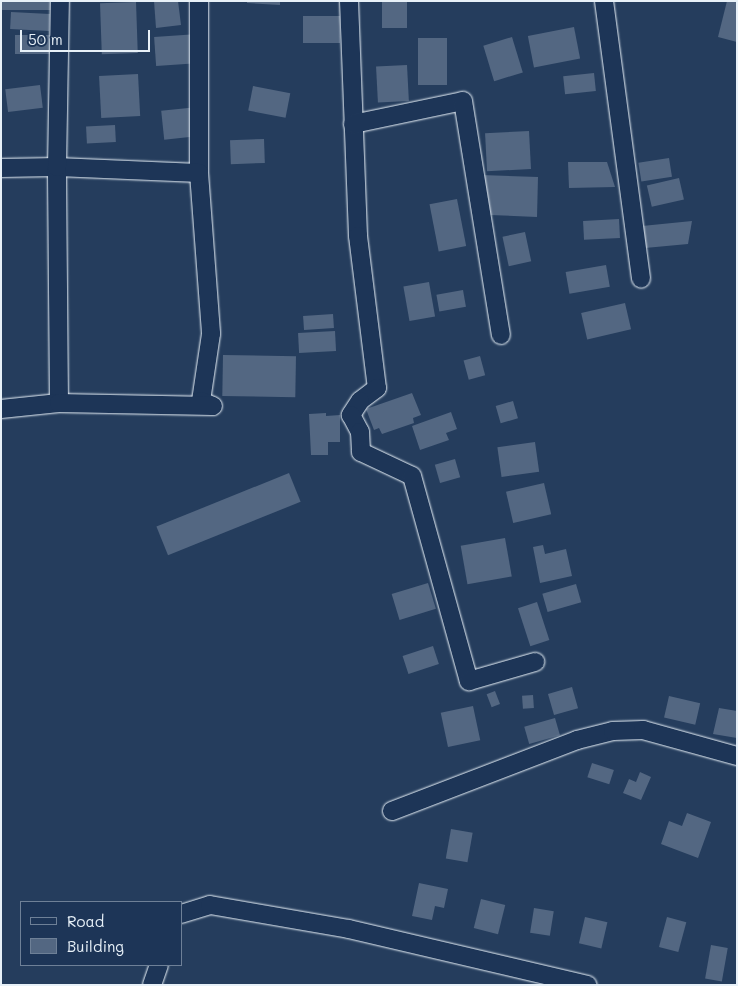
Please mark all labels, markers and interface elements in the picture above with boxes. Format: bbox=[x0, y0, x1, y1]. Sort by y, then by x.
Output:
scale bar bbox=[22, 20, 152, 52]
text: 50 m bbox=[28, 29, 63, 49]
legend bbox=[20, 901, 182, 966]
text: Road bbox=[67, 911, 104, 931]
text: Building bbox=[67, 936, 124, 956]

